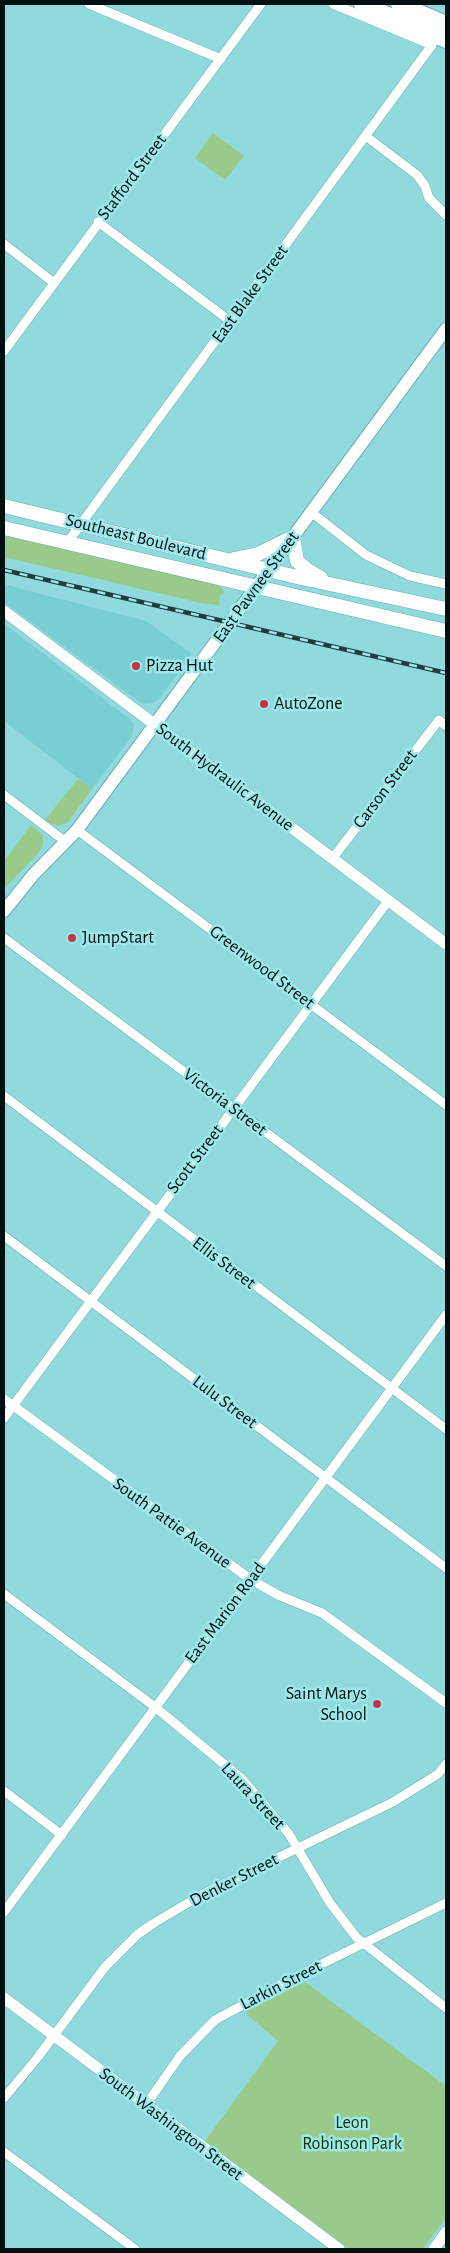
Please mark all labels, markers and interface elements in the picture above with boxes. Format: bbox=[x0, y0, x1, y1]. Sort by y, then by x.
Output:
street label: Stafford Street bbox=[93, 130, 171, 224]
street label: East Blake Street bbox=[207, 241, 293, 347]
street label: Southeast Boulevard bbox=[63, 509, 209, 565]
street label: East Pawnee Street bbox=[208, 527, 304, 647]
place label: Pizza Hut bbox=[146, 655, 213, 677]
marker: Pizza Hut bbox=[130, 660, 142, 672]
place label: AutoZone bbox=[274, 693, 343, 715]
marker: AutoZone bbox=[258, 698, 270, 710]
street label: South Hydraulic Avenue bbox=[152, 718, 298, 836]
street label: Carson Street bbox=[348, 745, 422, 833]
street label: Greenwood Street bbox=[205, 920, 319, 1014]
place label: JumpStart bbox=[82, 927, 154, 949]
marker: JumpStart bbox=[66, 932, 78, 944]
street label: Victoria Street bbox=[179, 1063, 271, 1141]
street label: Scott Street bbox=[162, 1120, 228, 1198]
street label: Ellis Street bbox=[188, 1232, 260, 1294]
street label: Lulu Street bbox=[188, 1371, 262, 1433]
street label: South Pattie Avenue bbox=[109, 1473, 235, 1573]
street label: East Marion Road bbox=[180, 1558, 270, 1668]
place label: Saint Marys School bbox=[286, 1683, 367, 1726]
marker: Saint Marys School bbox=[371, 1698, 383, 1710]
street label: Laura Street bbox=[216, 1758, 290, 1834]
street label: Denker Street bbox=[186, 1848, 282, 1912]
street label: Larkin Street bbox=[237, 1955, 325, 2015]
street label: South Washington Street bbox=[95, 2063, 247, 2185]
park label: Leon Robinson Park bbox=[302, 2112, 402, 2154]

